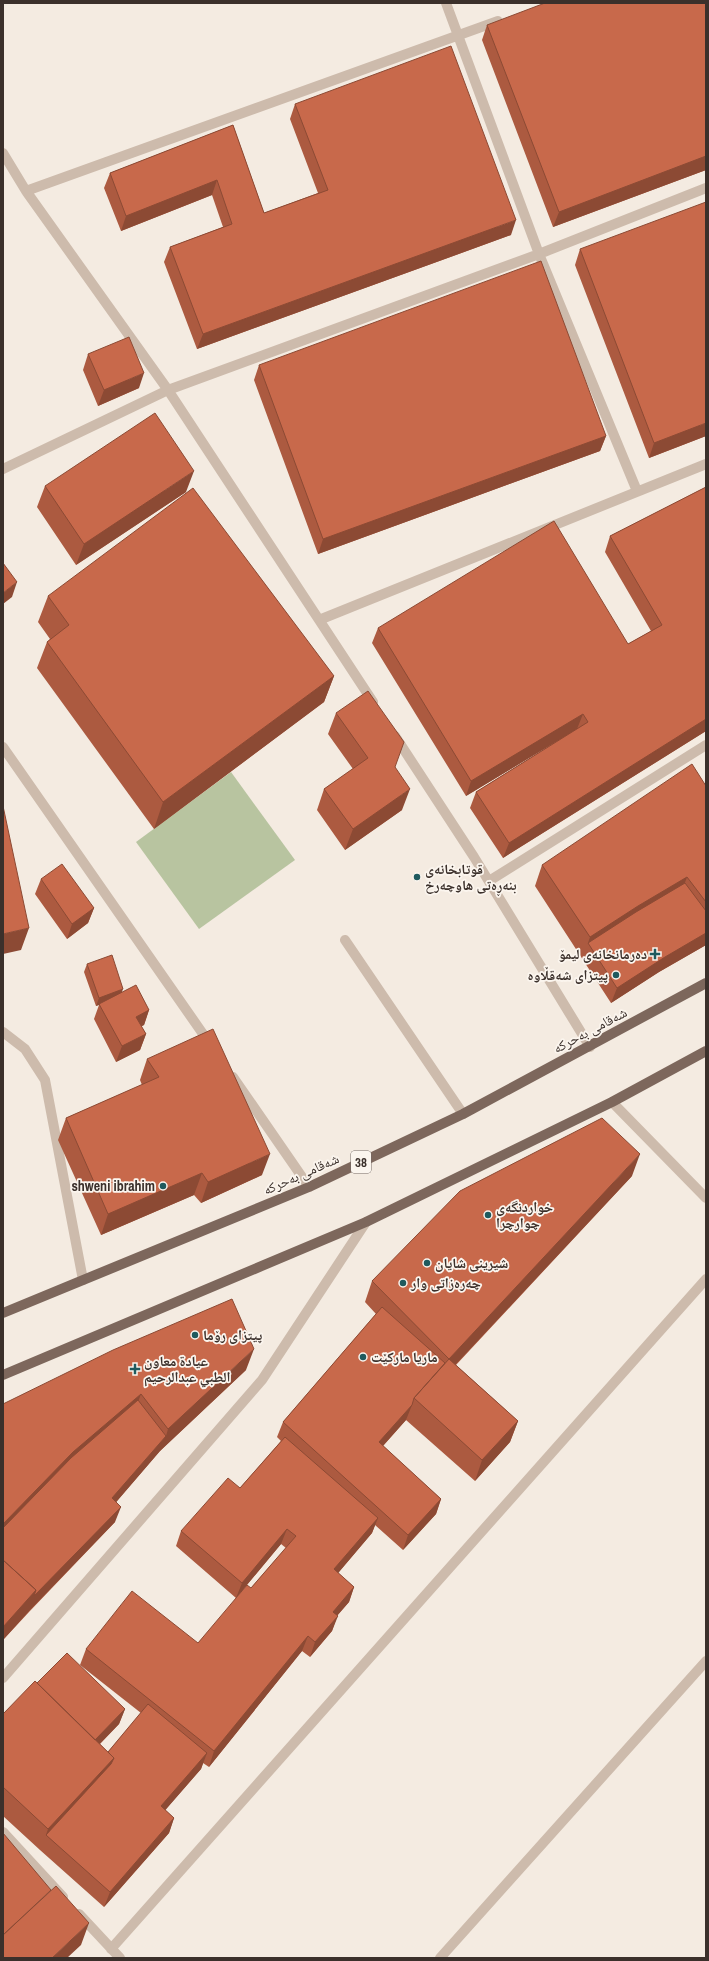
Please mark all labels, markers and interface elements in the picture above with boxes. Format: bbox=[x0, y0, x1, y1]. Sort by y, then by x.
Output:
place label: قوتابخانەی بنەڕەتی هاوچەرخ bbox=[425, 860, 517, 897]
marker: قوتابخانەی بنەڕەتی هاوچەرخ bbox=[412, 872, 422, 882]
place label: دەرمانخانەی لیمۆ bbox=[559, 945, 647, 963]
marker: دەرمانخانەی لیمۆ bbox=[650, 949, 660, 959]
place label: پیتزای شەقڵاوە bbox=[527, 966, 608, 984]
marker: پیتزای شەقڵاوە bbox=[611, 970, 621, 980]
street label: شەقامی بەحرکە bbox=[550, 1003, 630, 1057]
street label: شەقامی بەحرکە bbox=[260, 1149, 342, 1199]
road number: 38 bbox=[351, 1151, 371, 1173]
place label: shweni ibrahim bbox=[71, 1177, 155, 1195]
marker: shweni ibrahim bbox=[158, 1181, 168, 1191]
place label: خواردنگەی چوارچرا bbox=[496, 1198, 553, 1232]
marker: خواردنگەی چوارچرا bbox=[483, 1210, 493, 1220]
place label: شیرینی شایان bbox=[435, 1254, 508, 1272]
marker: شیرینی شایان bbox=[422, 1258, 432, 1268]
place label: چەرەزاتی وار bbox=[410, 1274, 481, 1292]
marker: چەرەزاتی وار bbox=[398, 1278, 408, 1288]
place label: پیتزای رۆما bbox=[203, 1326, 263, 1344]
marker: پیتزای رۆما bbox=[190, 1330, 200, 1340]
place label: ماریا مارکێت bbox=[371, 1348, 438, 1366]
place label: عيادة معاون الطبي عبدالرحيم bbox=[144, 1352, 230, 1388]
marker: ماریا مارکێت bbox=[358, 1352, 368, 1362]
marker: عيادة معاون الطبي عبدالرحيم bbox=[129, 1363, 141, 1375]

